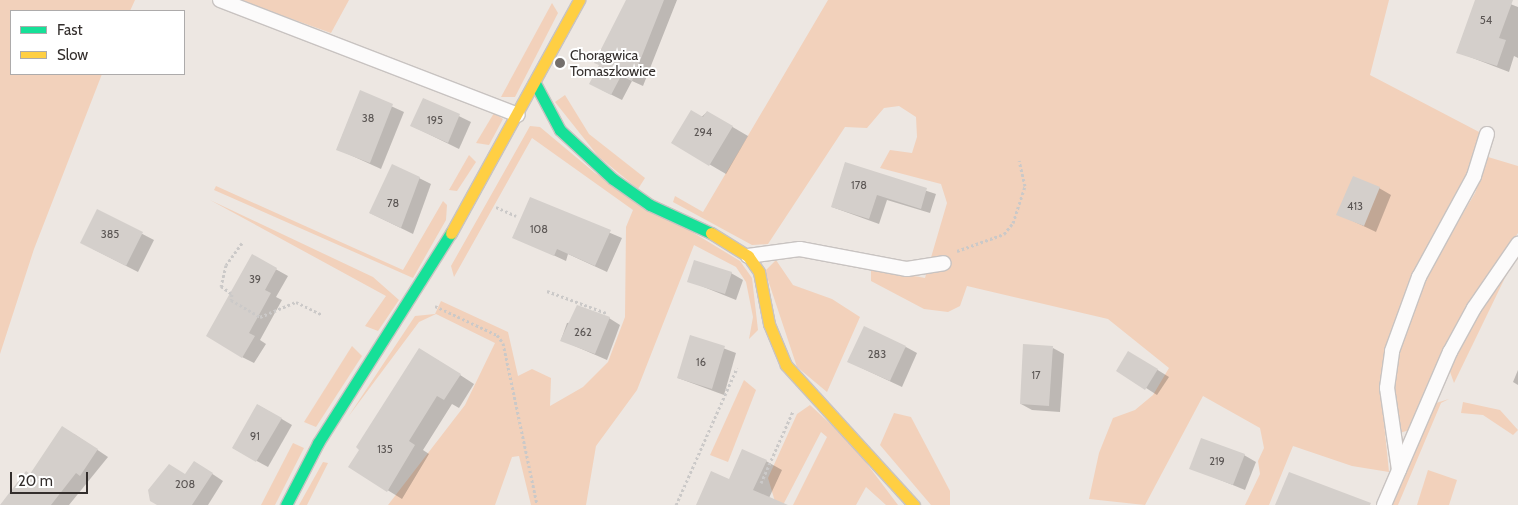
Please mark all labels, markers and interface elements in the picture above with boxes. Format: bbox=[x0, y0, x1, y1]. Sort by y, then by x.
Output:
legend bbox=[10, 10, 185, 75]
house number: 54 bbox=[1480, 13, 1492, 27]
text: Fast bbox=[57, 21, 82, 39]
text: Slow bbox=[57, 46, 88, 64]
place label: Chorągwica Tomaszkowice bbox=[570, 47, 656, 80]
marker: Chorągwica Tomaszkowice bbox=[554, 57, 566, 69]
house number: 38 bbox=[362, 111, 374, 125]
house number: 195 bbox=[427, 113, 443, 127]
house number: 294 bbox=[694, 125, 712, 139]
house number: 178 bbox=[851, 178, 867, 192]
house number: 78 bbox=[387, 196, 399, 210]
house number: 413 bbox=[1347, 199, 1363, 213]
house number: 108 bbox=[530, 222, 548, 236]
house number: 385 bbox=[101, 227, 119, 241]
house number: 39 bbox=[249, 272, 261, 286]
house number: 262 bbox=[574, 325, 592, 339]
house number: 283 bbox=[868, 347, 886, 361]
house number: 16 bbox=[696, 355, 706, 369]
house number: 17 bbox=[1031, 368, 1041, 382]
house number: 91 bbox=[250, 429, 260, 443]
house number: 135 bbox=[377, 442, 393, 456]
house number: 219 bbox=[1209, 454, 1225, 468]
scale bar bbox=[12, 462, 90, 494]
text: 20 m bbox=[18, 472, 53, 490]
house number: 208 bbox=[175, 477, 195, 491]

